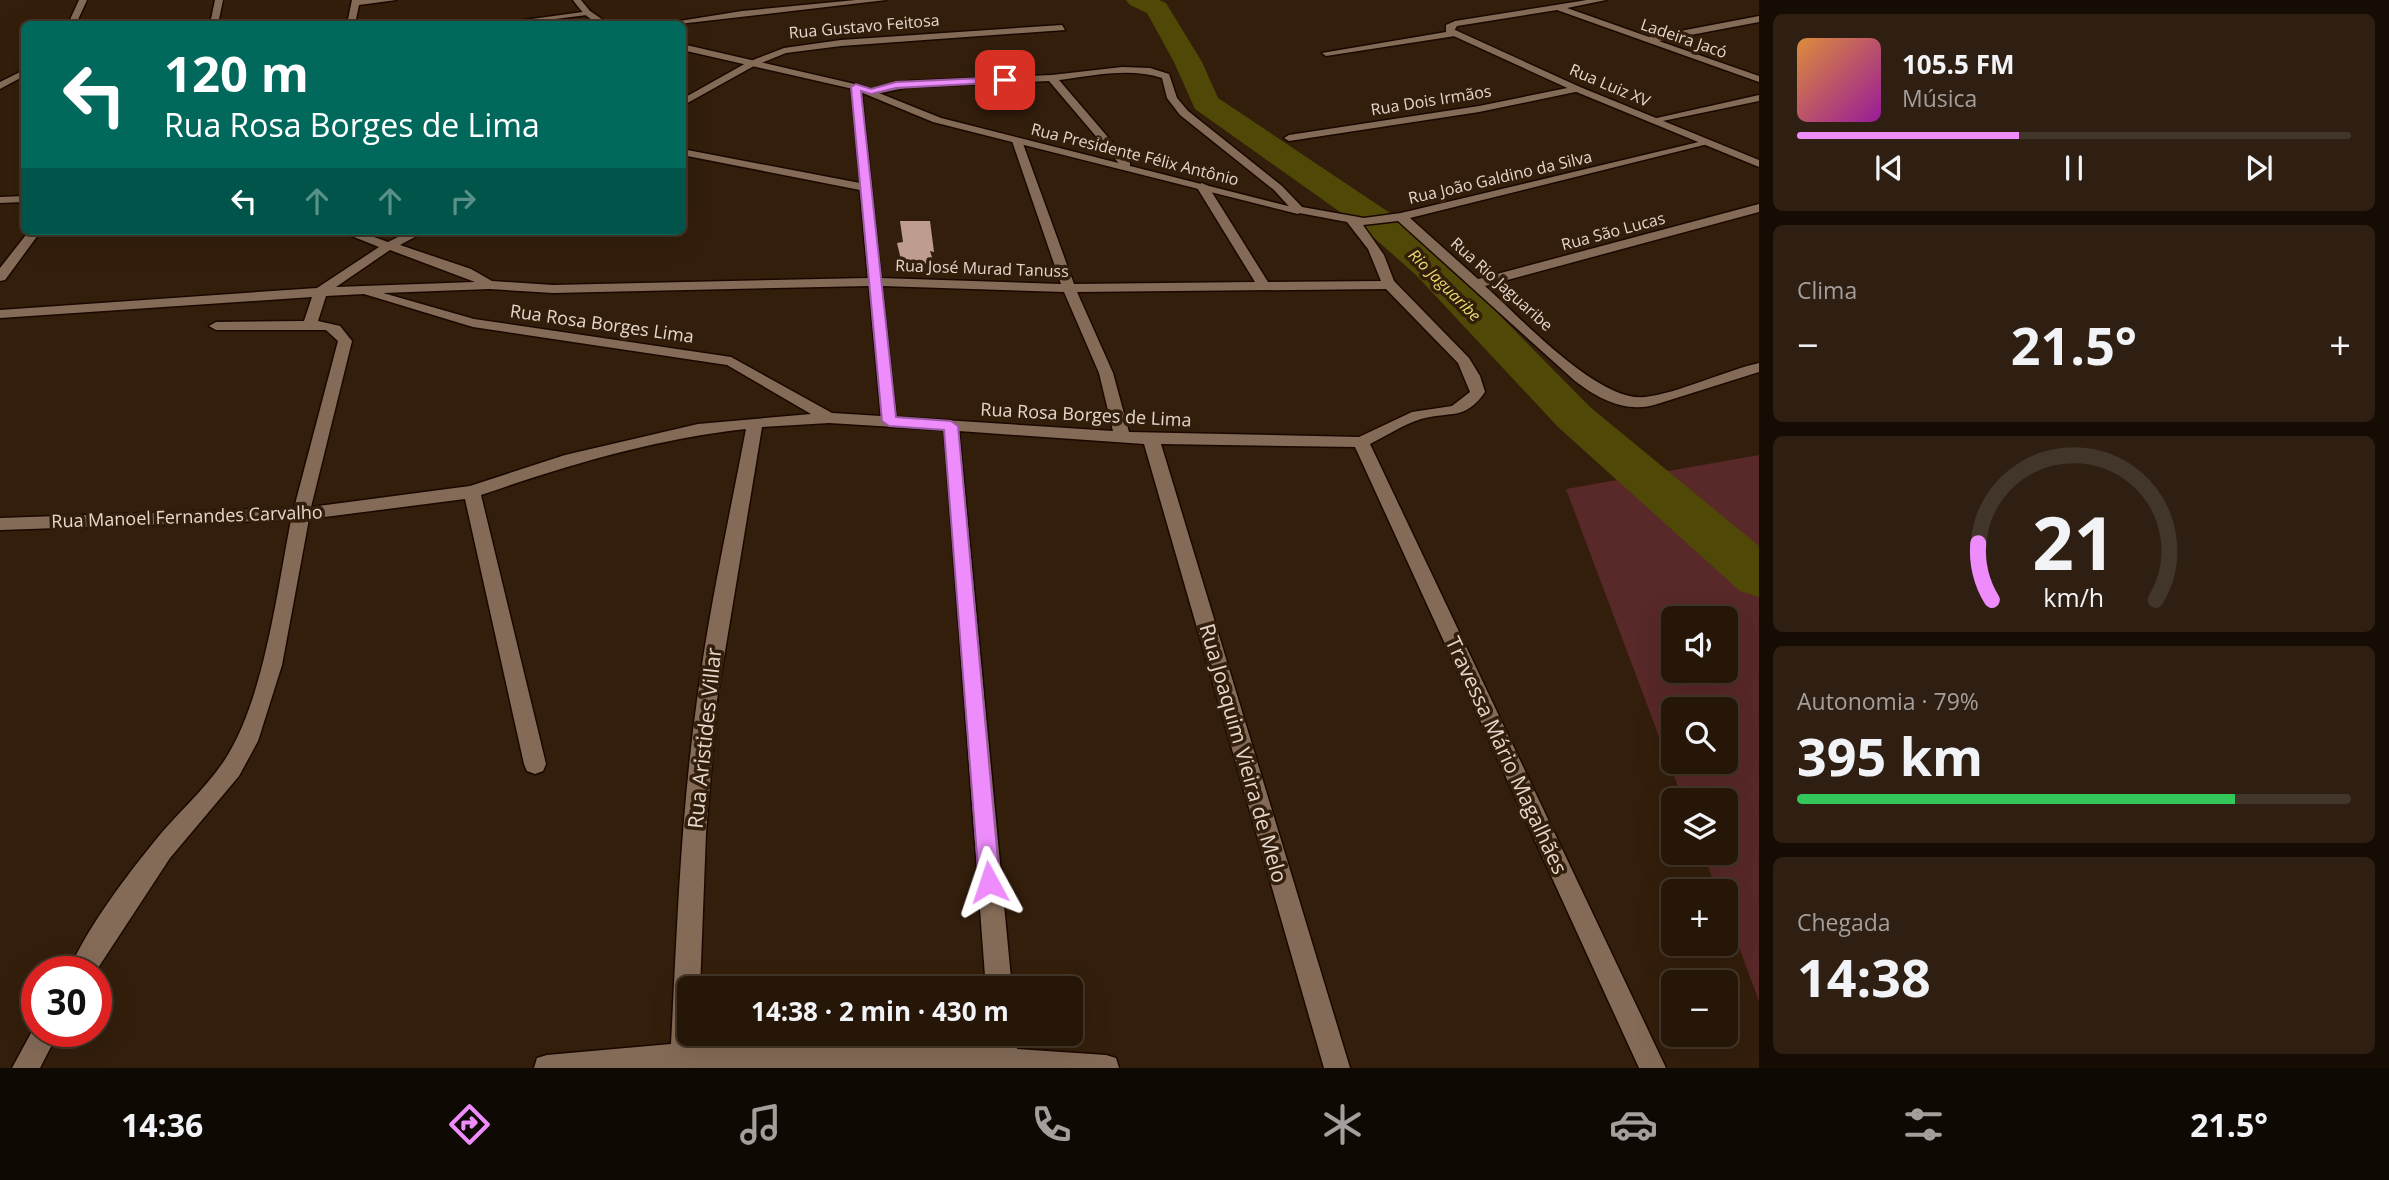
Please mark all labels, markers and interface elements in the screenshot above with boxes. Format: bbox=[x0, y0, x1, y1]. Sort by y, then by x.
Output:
street label: Rua Gustavo Feitosa bbox=[788, 8, 940, 44]
street label: Ladeira Jacó bbox=[1638, 13, 1730, 63]
text: 120 m bbox=[164, 40, 309, 106]
text: 105.5 FM bbox=[1902, 46, 2014, 82]
icon: left bbox=[49, 49, 140, 140]
pin bbox=[975, 50, 1035, 110]
street label: Rua Luiz XV bbox=[1566, 58, 1654, 112]
icon: arrive bbox=[986, 61, 1024, 99]
street label: Rua Dois Irmãos bbox=[1369, 80, 1493, 120]
text: Música bbox=[1902, 82, 1977, 114]
text: Rua Rosa Borges de Lima bbox=[164, 103, 540, 146]
street label: Rua Presidente Félix Antônio bbox=[1029, 117, 1241, 191]
street label: Rua João Galdino da Silva bbox=[1406, 145, 1594, 209]
icon: previous bbox=[1870, 149, 1908, 187]
icon: pause bbox=[2055, 149, 2093, 187]
icon: next bbox=[2240, 149, 2278, 187]
icon: left bbox=[225, 182, 263, 220]
icon: ahead bbox=[298, 182, 336, 220]
icon: ahead bbox=[371, 182, 409, 220]
icon: right bbox=[444, 182, 482, 220]
street label: Rua São Lucas bbox=[1559, 207, 1667, 255]
street label: Rua Rio Jaguaribe bbox=[1446, 232, 1558, 336]
water label: Rio Jaguaribe bbox=[1404, 244, 1486, 326]
street label: Rua José Murad Tanuss bbox=[895, 254, 1069, 282]
text: Clima bbox=[1797, 274, 1857, 306]
street label: Rua Rosa Borges Lima bbox=[508, 298, 696, 348]
text: 21.5° bbox=[2011, 309, 2137, 380]
text: − bbox=[1797, 318, 1819, 370]
text: + bbox=[2329, 318, 2351, 370]
street label: Rua Rosa Borges de Lima bbox=[980, 396, 1192, 432]
text: 21 bbox=[2032, 492, 2116, 591]
street label: Rua Manoel Fernandes Carvalho bbox=[51, 499, 323, 533]
text: km/h bbox=[2044, 580, 2104, 614]
map controls bbox=[1661, 606, 1738, 1047]
button: sound bbox=[1661, 606, 1738, 683]
street label: Rua Joaquim Vieira de Melo bbox=[1194, 620, 1294, 886]
street label: Travessa Mário Magalhães bbox=[1440, 632, 1574, 878]
street label: Rua Aristides Villar bbox=[681, 646, 727, 830]
text: Autonomia · 79% bbox=[1797, 685, 1979, 717]
button: search bbox=[1661, 697, 1738, 774]
text: 395 km bbox=[1797, 720, 1983, 791]
button: layers bbox=[1661, 788, 1738, 865]
position arrow bbox=[952, 845, 1026, 919]
button: + bbox=[1661, 879, 1738, 956]
text: Chegada bbox=[1797, 906, 1891, 938]
text: 14:38 bbox=[1797, 941, 1931, 1012]
speed limit sign: 30 bbox=[21, 956, 112, 1047]
button: − bbox=[1661, 970, 1738, 1047]
text: 14:38 · 2 min · 430 m bbox=[751, 993, 1009, 1029]
icon: directions bbox=[445, 1100, 494, 1149]
icon: music bbox=[736, 1100, 785, 1149]
icon: phone bbox=[1027, 1100, 1076, 1149]
icon: climate bbox=[1318, 1100, 1367, 1149]
icon: car bbox=[1609, 1100, 1658, 1149]
icon: filters bbox=[1899, 1100, 1948, 1149]
text: 14:36 bbox=[121, 1103, 203, 1146]
text: 21.5° bbox=[2190, 1103, 2268, 1146]

